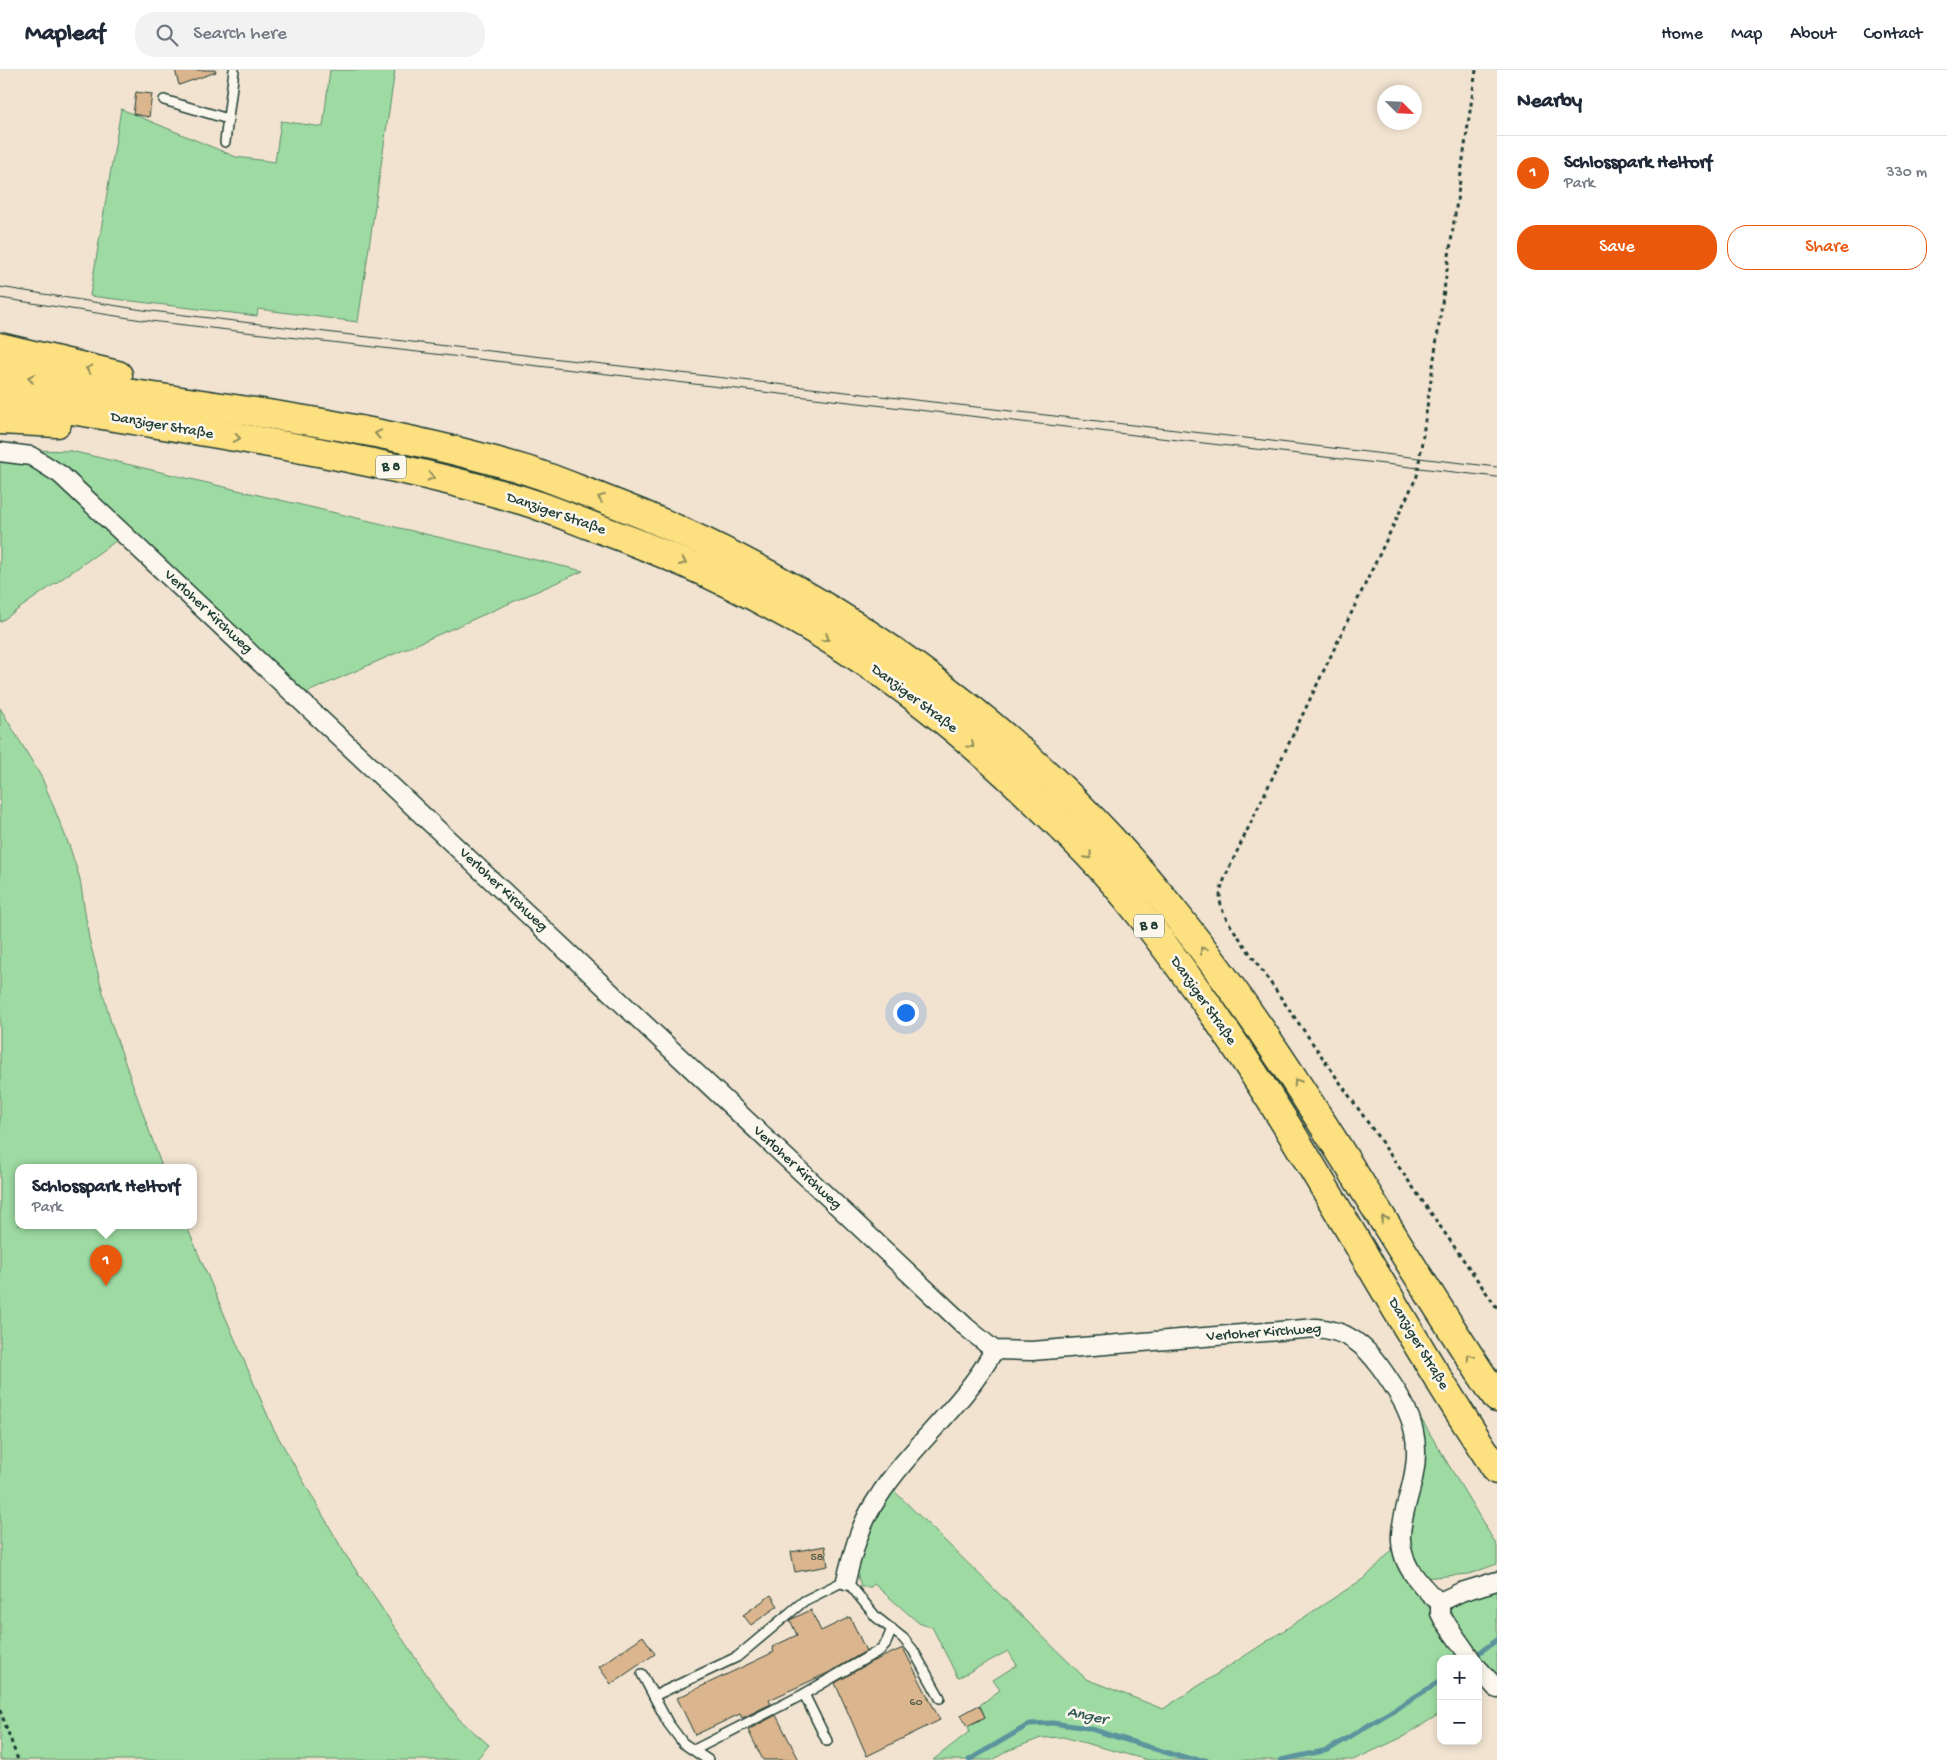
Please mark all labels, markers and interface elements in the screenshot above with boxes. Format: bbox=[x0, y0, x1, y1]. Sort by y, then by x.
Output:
search box bbox=[135, 12, 485, 57]
text: Mapleaf bbox=[25, 20, 105, 49]
icon: search bbox=[153, 21, 181, 49]
text: Search here bbox=[193, 23, 287, 46]
text: Home bbox=[1661, 24, 1703, 45]
text: Map bbox=[1731, 24, 1762, 45]
text: About bbox=[1790, 24, 1836, 45]
text: Contact bbox=[1864, 24, 1922, 45]
north arrow bbox=[1377, 85, 1422, 130]
text: Nearby bbox=[1517, 90, 1582, 115]
text: Schlosspark Heltorf bbox=[1564, 152, 1712, 175]
text: 1 bbox=[1530, 164, 1536, 183]
text: 330 m bbox=[1886, 164, 1927, 183]
text: Park bbox=[1564, 175, 1595, 194]
button: Save bbox=[1517, 225, 1717, 270]
button: Share bbox=[1727, 225, 1927, 270]
one-way arrow bbox=[85, 364, 94, 375]
one-way arrow bbox=[27, 374, 36, 384]
street label: Danziger Straße bbox=[108, 408, 215, 444]
one-way arrow bbox=[374, 429, 382, 440]
one-way arrow bbox=[233, 433, 241, 443]
road number: B 8 bbox=[376, 456, 406, 478]
one-way arrow bbox=[426, 471, 435, 482]
street label: Danziger Straße bbox=[503, 488, 608, 539]
one-way arrow bbox=[597, 494, 606, 504]
one-way arrow bbox=[678, 556, 687, 567]
street label: Verloher Kirchweg bbox=[159, 566, 256, 658]
one-way arrow bbox=[821, 632, 830, 642]
street label: Danziger Straße bbox=[866, 660, 961, 738]
one-way arrow bbox=[965, 739, 974, 747]
street label: Verloher Kirchweg bbox=[454, 844, 551, 936]
one-way arrow bbox=[1083, 850, 1092, 859]
road number: B 8 bbox=[1134, 914, 1164, 938]
one-way arrow bbox=[1200, 946, 1209, 956]
street label: Danziger Straße bbox=[1165, 952, 1240, 1049]
your location bbox=[893, 1000, 919, 1026]
one-way arrow bbox=[1293, 1079, 1303, 1088]
street label: Verloher Kirchweg bbox=[748, 1122, 845, 1214]
popup bbox=[15, 1164, 197, 1229]
text: Schlosspark Heltorf bbox=[32, 1176, 180, 1199]
text: Park bbox=[32, 1199, 62, 1218]
one-way arrow bbox=[1381, 1216, 1390, 1225]
pin: 1 bbox=[90, 1245, 122, 1286]
street label: Danziger Straße bbox=[1383, 1294, 1453, 1393]
street label: Verloher Kirchweg bbox=[1205, 1320, 1322, 1346]
one-way arrow bbox=[1467, 1354, 1476, 1363]
house number: 58 bbox=[811, 1551, 824, 1565]
map controls bbox=[1437, 1655, 1482, 1745]
button: + bbox=[1437, 1655, 1482, 1700]
house number: 60 bbox=[910, 1696, 923, 1710]
button: − bbox=[1437, 1700, 1482, 1745]
water label: Anger bbox=[1065, 1704, 1112, 1731]

